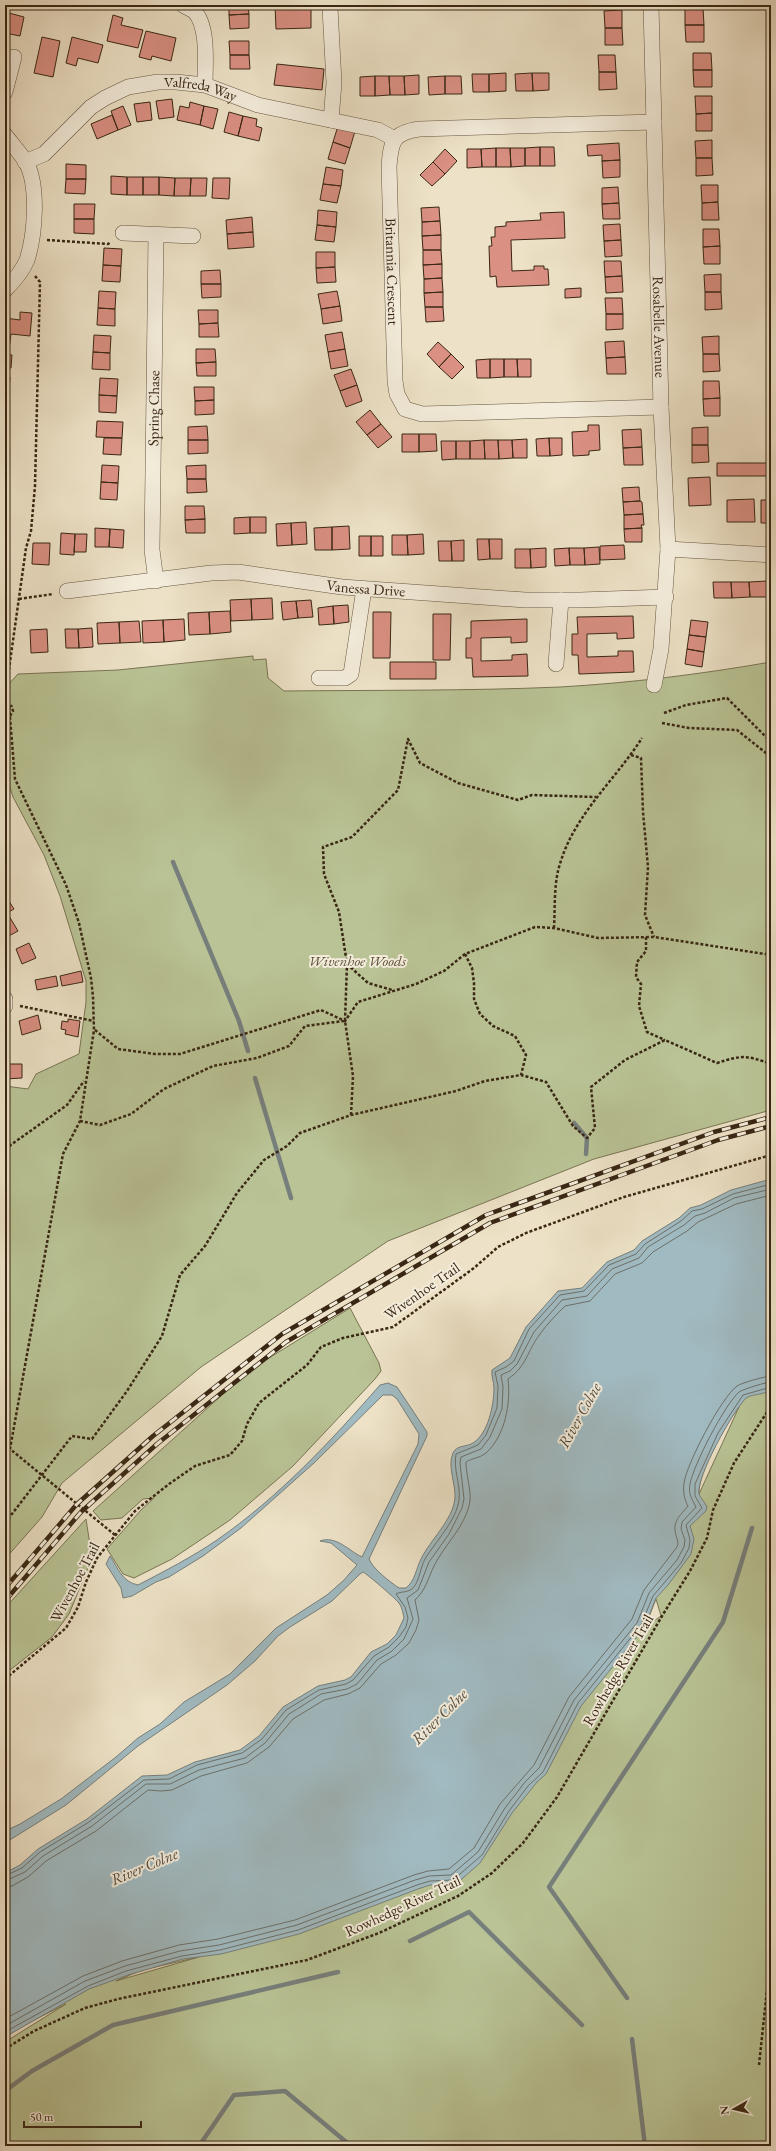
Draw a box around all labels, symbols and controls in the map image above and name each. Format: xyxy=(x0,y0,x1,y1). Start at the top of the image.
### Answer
street label: Valfreda Way xyxy=(164,72,240,105)
street label: Britannia Crescent xyxy=(381,218,403,326)
street label: Rosabelle Avenue xyxy=(649,276,670,378)
street label: Spring Chase xyxy=(143,370,163,446)
street label: Vanessa Drive xyxy=(325,575,406,600)
park label: Wivenhoe Woods xyxy=(308,951,407,970)
street label: Wivenhoe Trail xyxy=(380,1257,463,1324)
water label: River Colne xyxy=(553,1378,606,1452)
street label: Wivenhoe Trail xyxy=(46,1538,104,1625)
street label: Rowhedge River Trail xyxy=(578,1610,657,1729)
water label: River Colne xyxy=(407,1683,472,1749)
water label: River Colne xyxy=(107,1843,182,1890)
street label: Rowhedge River Trail xyxy=(342,1870,464,1941)
north arrow xyxy=(714,2089,754,2129)
scale bar xyxy=(24,2103,141,2129)
text: N xyxy=(717,2105,732,2116)
text: 50 m xyxy=(30,2109,54,2125)

